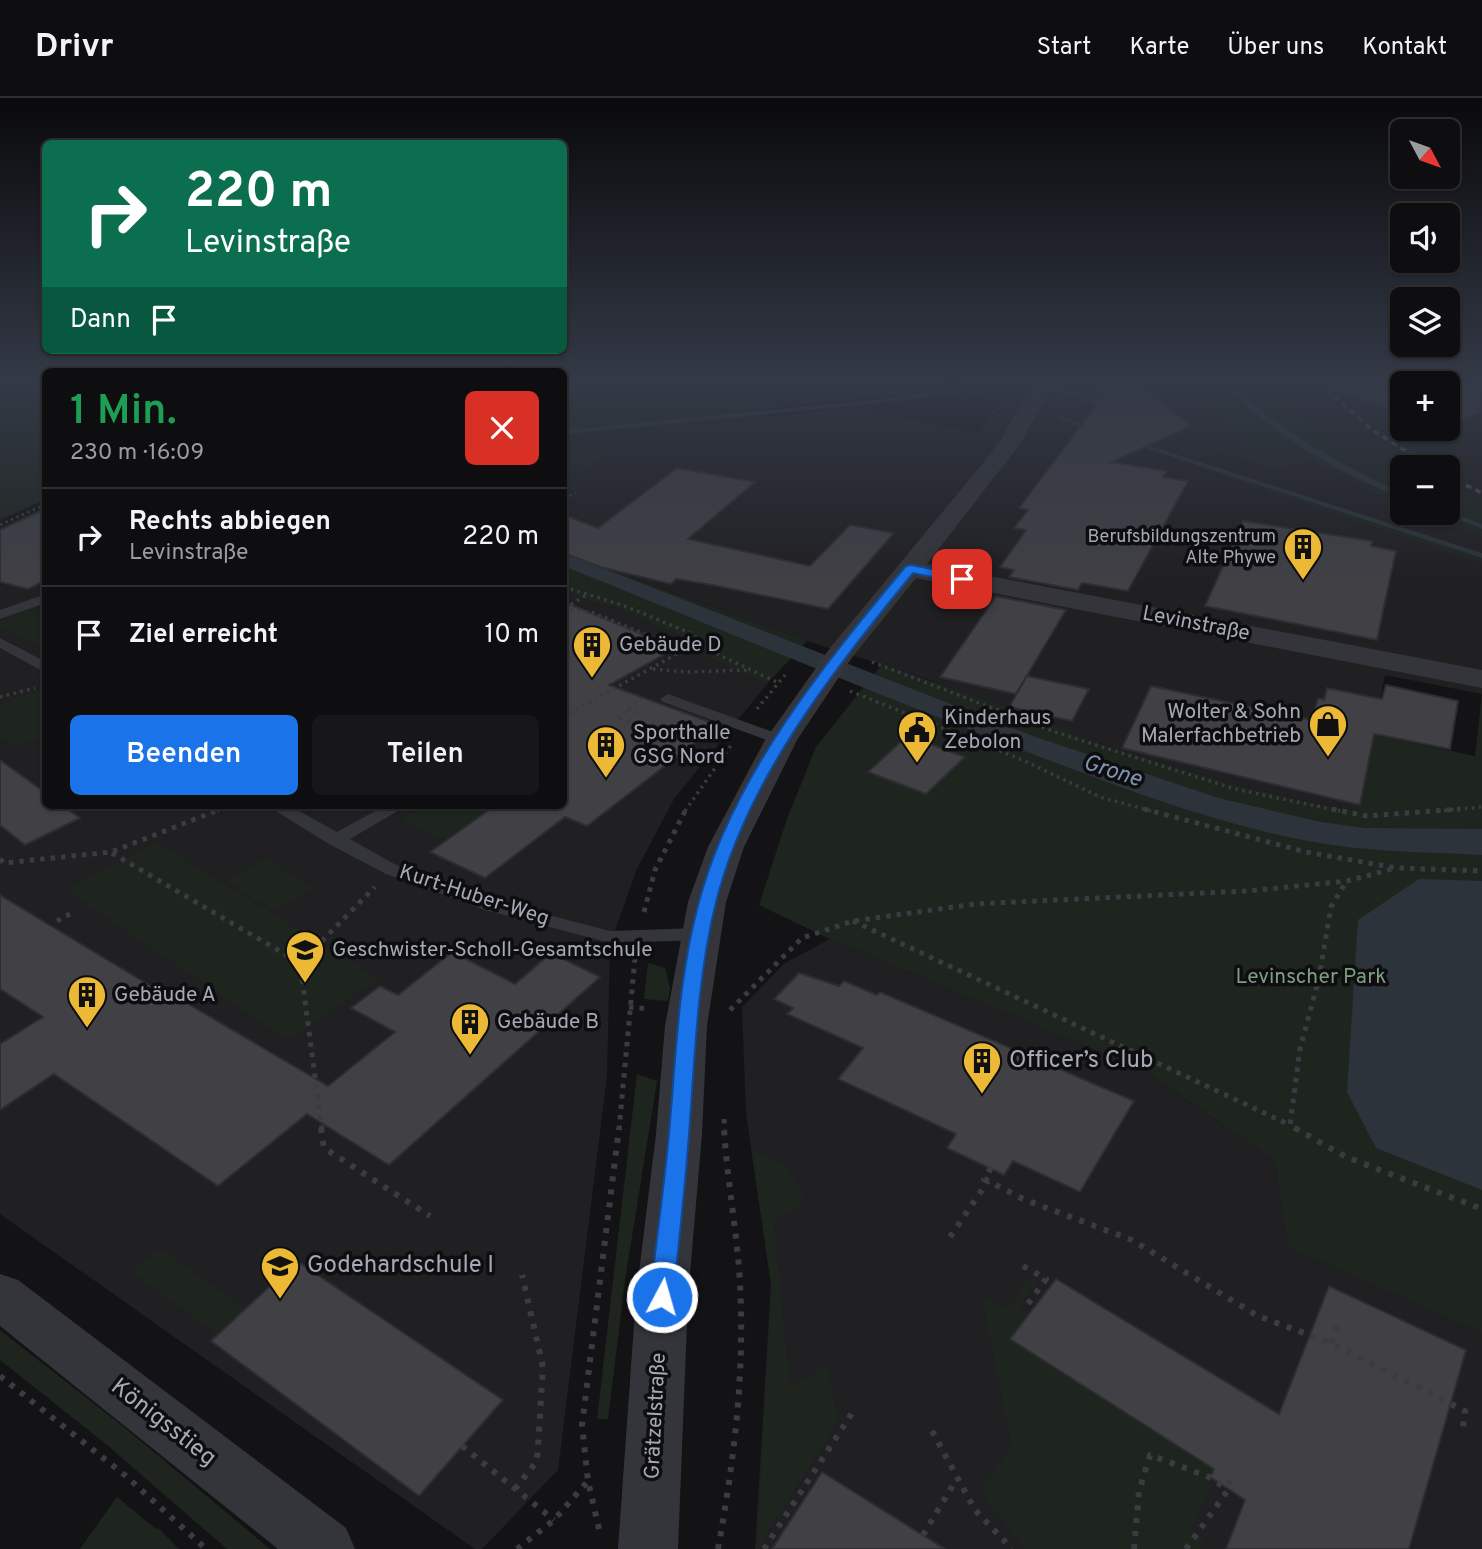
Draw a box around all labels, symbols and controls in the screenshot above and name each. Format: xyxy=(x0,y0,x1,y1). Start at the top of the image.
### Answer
text: Drivr xyxy=(35,27,114,69)
text: Start xyxy=(1037,33,1091,63)
text: Karte xyxy=(1129,33,1189,63)
text: Über uns xyxy=(1227,33,1324,63)
text: Kontakt xyxy=(1362,33,1447,63)
north arrow xyxy=(1390,119,1460,189)
map controls xyxy=(1390,119,1460,525)
text: 220 m xyxy=(185,163,332,225)
icon: right xyxy=(70,168,161,259)
button: sound xyxy=(1390,203,1460,273)
text: Levinstraße xyxy=(185,224,351,264)
button: layers xyxy=(1390,287,1460,357)
icon: arrive xyxy=(145,301,183,339)
text: Dann xyxy=(70,304,131,337)
button: + xyxy=(1390,371,1460,441)
text: 1 Min. xyxy=(70,386,177,439)
button: close xyxy=(465,391,539,465)
text: 230 m · 16:09 xyxy=(70,439,204,468)
button: − xyxy=(1390,455,1460,525)
text: Rechts abbiegen xyxy=(129,506,331,539)
icon: right xyxy=(70,518,108,556)
text: 220 m xyxy=(462,521,539,554)
place label: Berufsbildungszentrum Alte Phywe xyxy=(1088,526,1276,570)
building icon: Berufsbildungszentrum Alte Phywe xyxy=(1282,526,1324,581)
text: Levinstraße xyxy=(129,539,248,568)
pin xyxy=(932,549,992,609)
icon: arrive xyxy=(943,560,981,598)
street label: Levinstraße xyxy=(1140,600,1252,648)
icon: arrive xyxy=(70,616,108,654)
text: Ziel erreicht xyxy=(129,619,278,652)
text: 10 m xyxy=(484,619,539,652)
building icon: Gebäude D xyxy=(571,624,613,679)
place label: Gebäude D xyxy=(619,632,722,659)
place label: Wolter & Sohn Malerfachbetrieb xyxy=(1141,699,1301,750)
shop icon: Wolter & Sohn Malerfachbetrieb xyxy=(1307,703,1349,758)
place label: Kinderhaus Zebolon xyxy=(944,705,1051,756)
public building icon: Kinderhaus Zebolon xyxy=(896,709,938,764)
button: Beenden xyxy=(70,715,298,795)
button: Teilen xyxy=(312,715,539,795)
place label: Sporthalle GSG Nord xyxy=(633,720,731,771)
building icon: Sporthalle GSG Nord xyxy=(585,724,627,779)
water label: Grone xyxy=(1079,749,1146,795)
street label: Kurt-Huber-Weg xyxy=(396,859,552,933)
school or university icon: Geschwister-Scholl-Gesamtschule xyxy=(284,929,326,984)
place label: Geschwister-Scholl-Gesamtschule xyxy=(332,937,653,964)
park label: Levinscher Park xyxy=(1236,964,1386,991)
building icon: Gebäude A xyxy=(66,974,108,1029)
place label: Gebäude A xyxy=(114,982,216,1009)
building icon: Gebäude B xyxy=(449,1001,491,1056)
place label: Gebäude B xyxy=(497,1009,599,1036)
building icon: Officer’s Club xyxy=(961,1040,1003,1095)
place label: Officer’s Club xyxy=(1009,1046,1154,1076)
school or university icon: Godehardschule I xyxy=(259,1245,301,1300)
place label: Godehardschule I xyxy=(307,1251,494,1281)
position arrow xyxy=(625,1260,699,1334)
street label: Grätzelstraße xyxy=(639,1352,673,1480)
street label: Königsstieg xyxy=(104,1372,222,1474)

